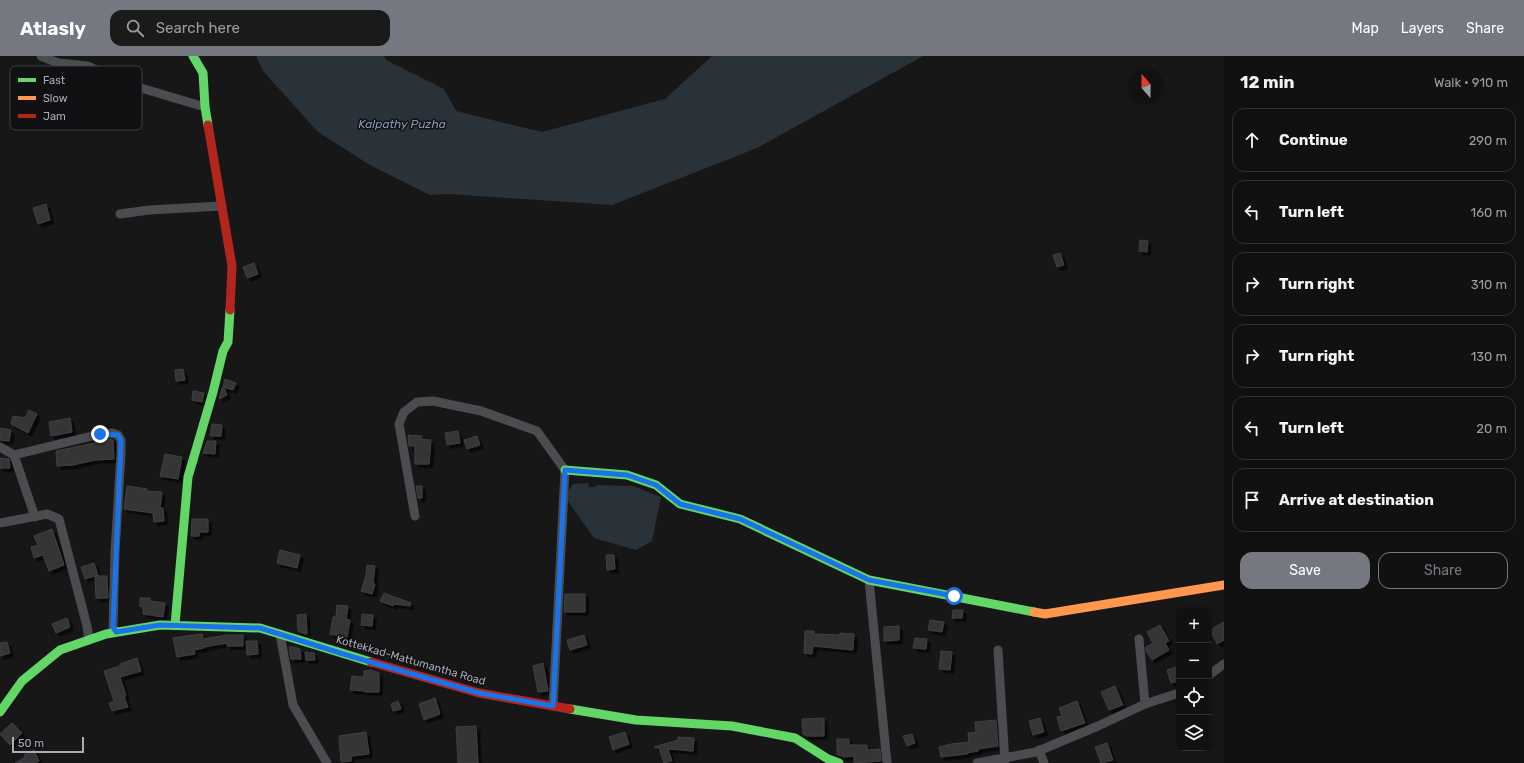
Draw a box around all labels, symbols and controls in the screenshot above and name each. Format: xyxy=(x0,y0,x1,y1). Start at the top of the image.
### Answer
search box xyxy=(110,10,390,46)
text: Atlasly xyxy=(20,17,86,40)
icon: search xyxy=(124,17,146,39)
text: Search here xyxy=(156,19,240,37)
text: Map xyxy=(1352,20,1379,37)
text: Layers xyxy=(1401,20,1444,37)
text: Share xyxy=(1466,20,1504,37)
legend xyxy=(10,66,142,130)
north arrow xyxy=(1128,68,1164,104)
text: 12 min xyxy=(1240,72,1295,92)
text: Fast xyxy=(43,74,66,87)
text: Walk · 910 m xyxy=(1434,75,1508,90)
text: Slow xyxy=(43,92,68,105)
text: Jam xyxy=(43,110,66,123)
water label: Kalpathy Puzha xyxy=(358,117,446,131)
icon: ahead xyxy=(1241,129,1263,151)
text: Continue xyxy=(1279,131,1348,149)
text: 290 m xyxy=(1469,133,1507,148)
icon: left xyxy=(1241,201,1263,223)
text: Turn left xyxy=(1279,203,1344,221)
text: 160 m xyxy=(1471,205,1507,220)
icon: right xyxy=(1241,273,1263,295)
text: Turn right xyxy=(1279,275,1354,293)
text: 310 m xyxy=(1471,277,1507,292)
icon: right xyxy=(1241,345,1263,367)
text: Turn right xyxy=(1279,347,1354,365)
text: 130 m xyxy=(1471,349,1507,364)
icon: left xyxy=(1241,417,1263,439)
text: Turn left xyxy=(1279,419,1344,437)
text: 20 m xyxy=(1476,421,1507,436)
route end xyxy=(91,425,109,443)
icon: arrive xyxy=(1241,489,1263,511)
text: Arrive at destination xyxy=(1279,491,1434,509)
button: Save xyxy=(1240,552,1370,589)
button: Share xyxy=(1378,552,1508,589)
route start xyxy=(945,587,963,605)
map controls xyxy=(1176,607,1212,751)
button: + xyxy=(1176,607,1212,643)
street label: Kottekkad-Mattumantha Road xyxy=(335,633,487,688)
button: − xyxy=(1176,643,1212,679)
button: locate xyxy=(1176,679,1212,715)
button: layers xyxy=(1176,715,1212,751)
scale bar xyxy=(12,735,84,754)
text: 50 m xyxy=(18,737,44,750)

